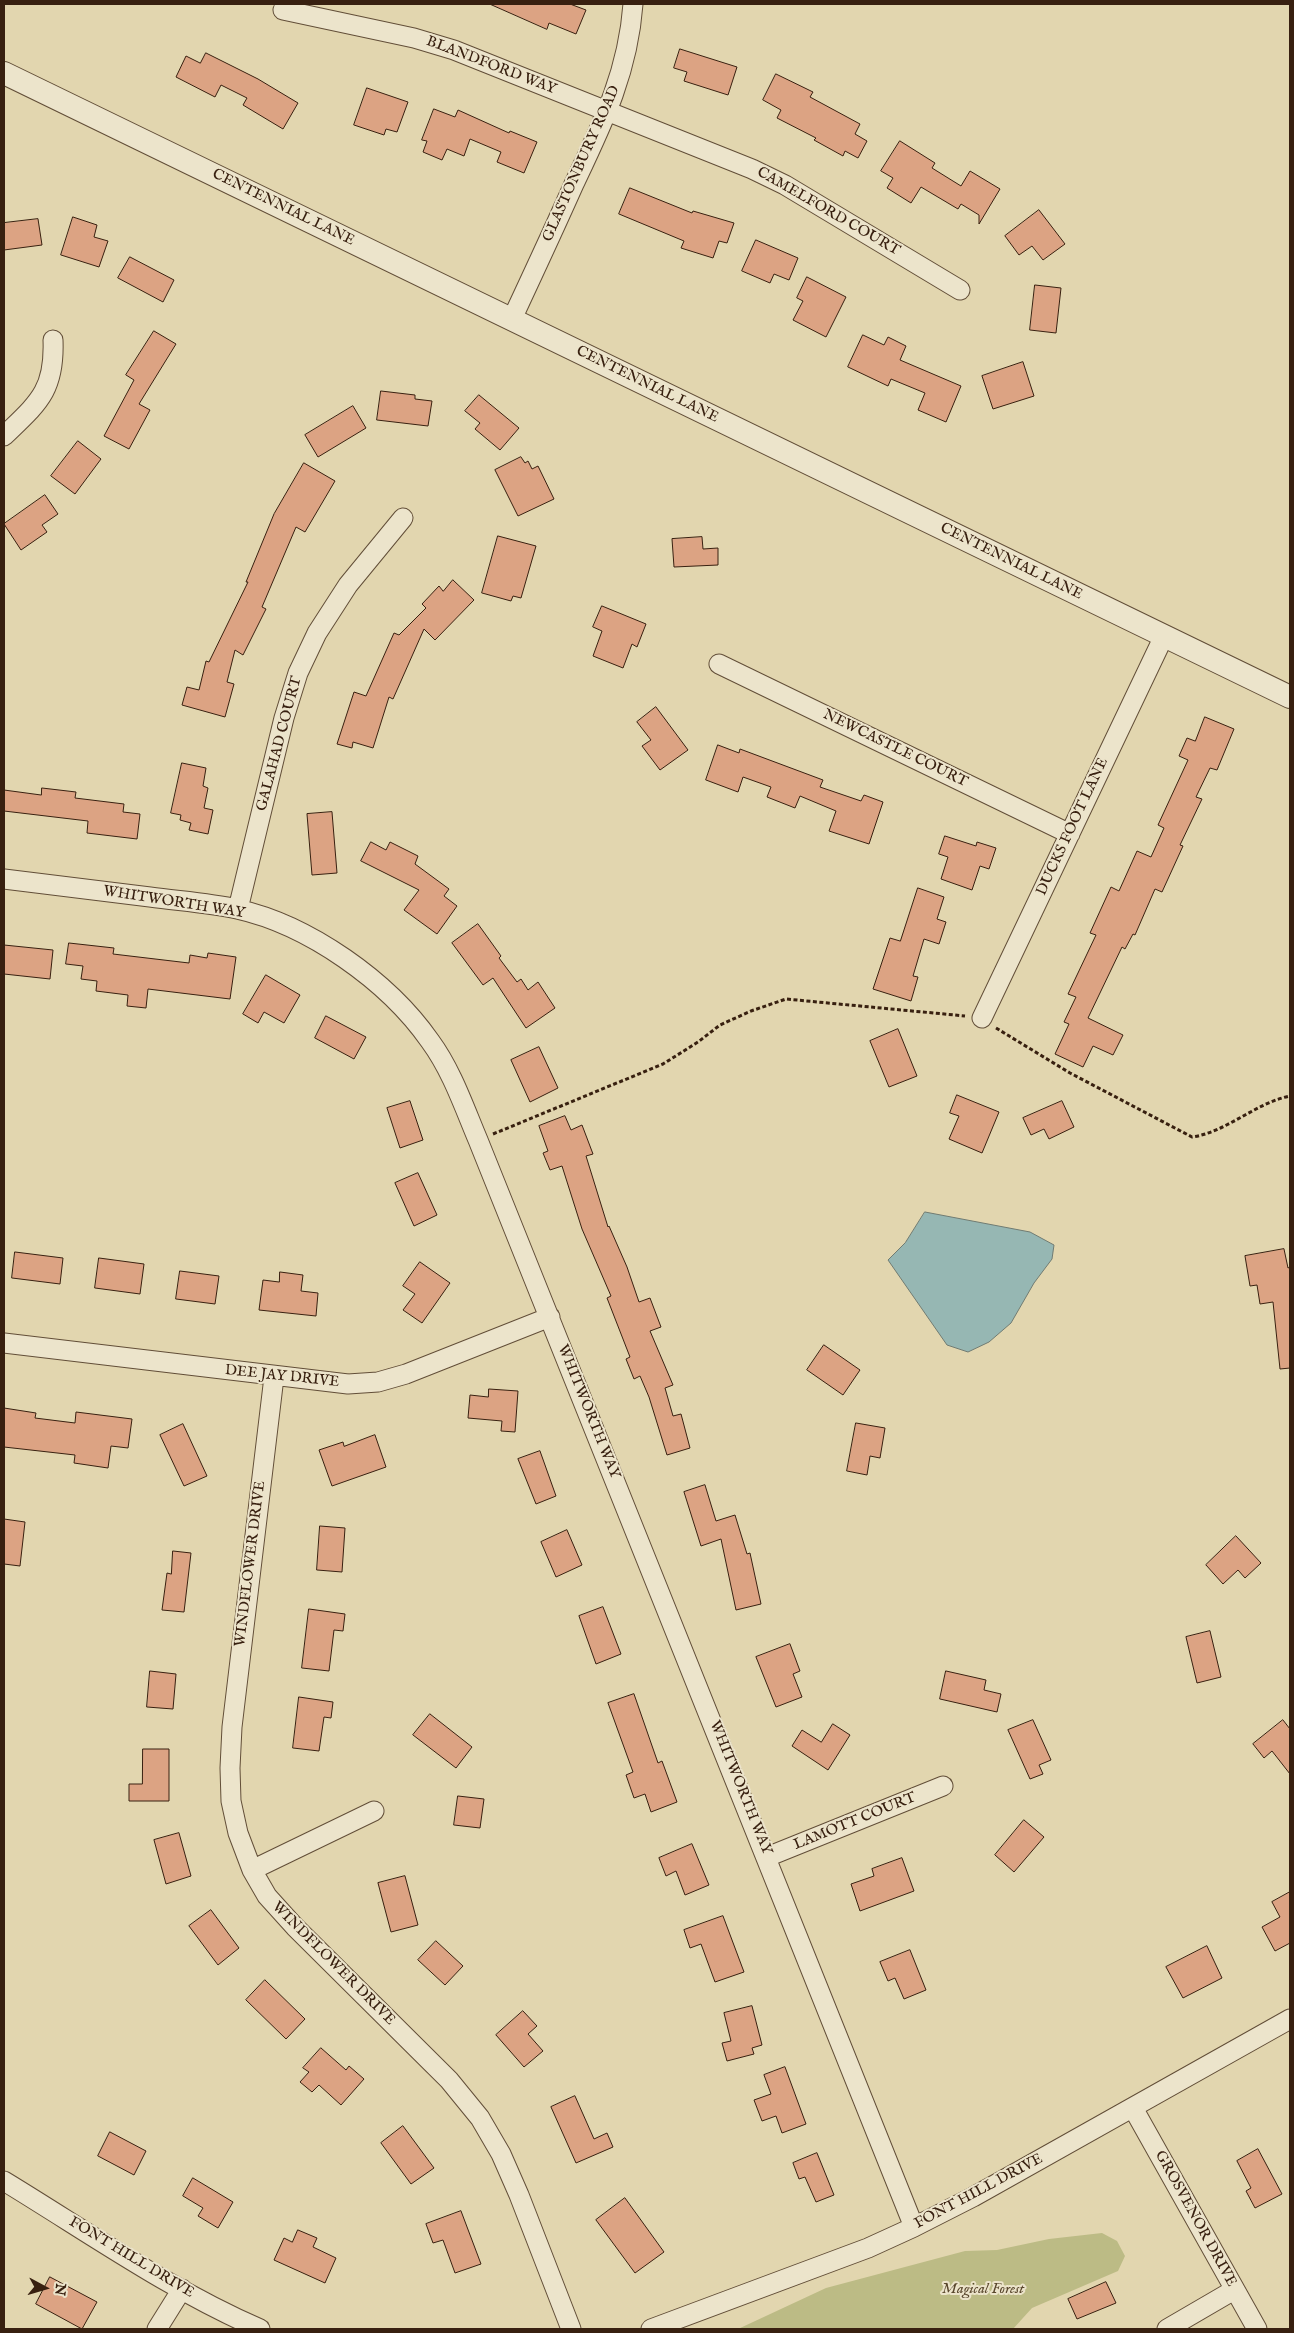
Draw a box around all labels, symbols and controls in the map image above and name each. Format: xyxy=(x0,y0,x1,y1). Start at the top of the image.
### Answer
street label: BLANDFORD WAY xyxy=(423,33,559,99)
street label: GLASTONBURY ROAD xyxy=(539,83,625,245)
street label: CAMELFORD COURT xyxy=(753,164,903,260)
street label: CENTENNIAL LANE xyxy=(209,166,357,250)
street label: CENTENNIAL LANE xyxy=(573,343,721,427)
street label: CENTENNIAL LANE xyxy=(937,520,1085,604)
street label: GALAHAD COURT xyxy=(253,675,307,813)
street label: NEWCASTLE COURT xyxy=(820,706,970,792)
street label: DUCKS FOOT LANE xyxy=(1033,755,1113,899)
street label: WHITWORTH WAY xyxy=(102,883,246,923)
street label: WHITWORTH WAY xyxy=(553,1342,623,1482)
street label: DEE JAY DRIVE xyxy=(224,1362,340,1392)
street label: WINDFLOWER DRIVE xyxy=(232,1480,270,1648)
street label: WHITWORTH WAY xyxy=(705,1718,775,1858)
street label: LAMOTT COURT xyxy=(791,1789,919,1855)
street label: WINDFLOWER DRIVE xyxy=(268,1899,398,2029)
street label: GROSVENOR DRIVE xyxy=(1150,2148,1240,2290)
street label: FONT HILL DRIVE xyxy=(912,2151,1046,2233)
street label: FONT HILL DRIVE xyxy=(65,2214,197,2302)
north arrow xyxy=(20,2263,70,2313)
park label: Magical Forest xyxy=(942,2281,1024,2299)
text: N xyxy=(50,2283,70,2297)

